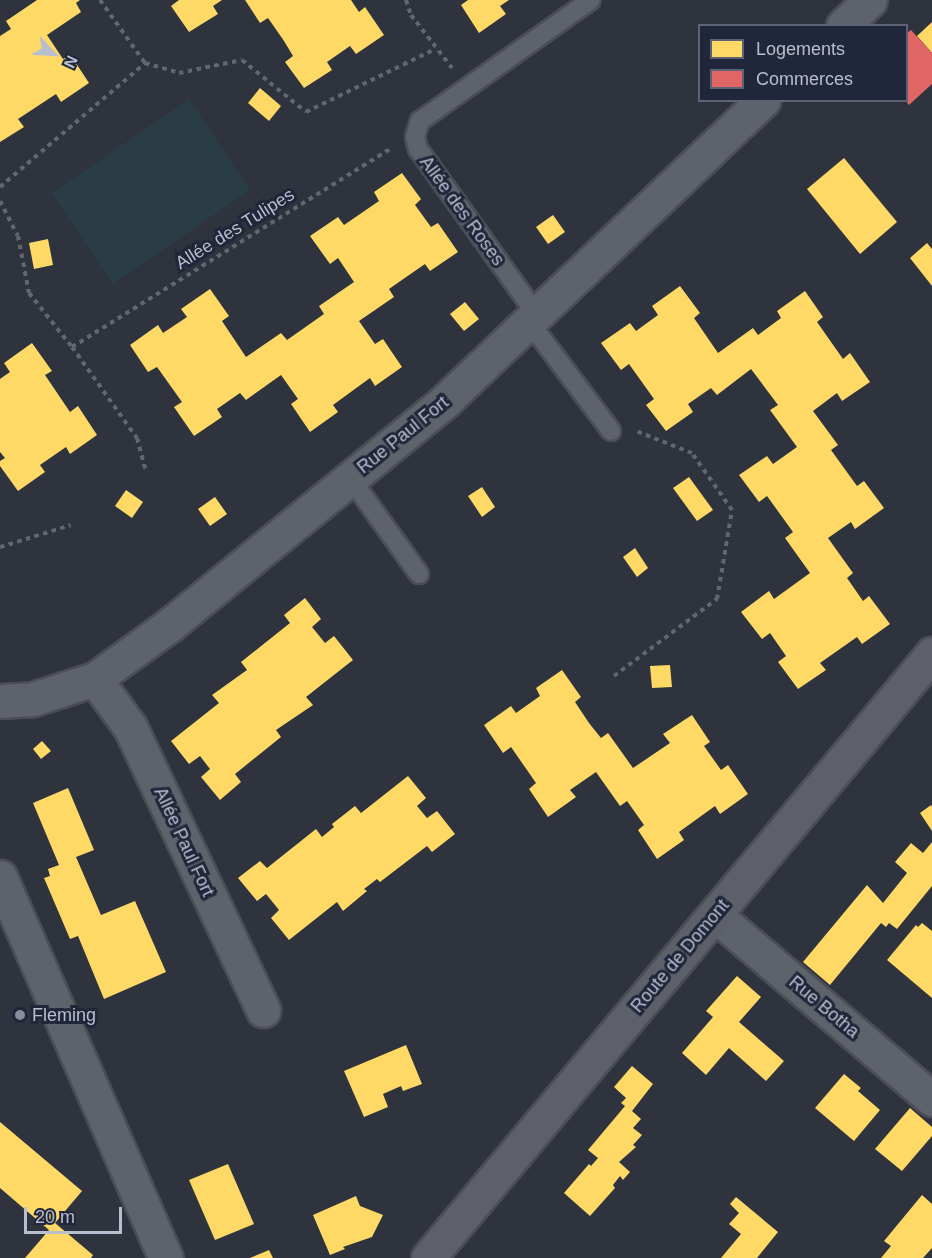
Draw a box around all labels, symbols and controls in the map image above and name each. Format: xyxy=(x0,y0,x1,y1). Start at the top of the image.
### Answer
north arrow xyxy=(24,24,84,84)
legend xyxy=(698,24,908,102)
text: Logements xyxy=(756,39,845,59)
text: N xyxy=(61,53,81,71)
text: Commerces xyxy=(756,69,853,89)
street label: Allée des Roses xyxy=(415,152,509,270)
street label: Allée des Tulipes xyxy=(171,184,299,274)
street label: Rue Paul Fort xyxy=(353,392,453,478)
street label: Allée Paul Fort xyxy=(149,784,219,900)
street label: Route de Domont xyxy=(626,895,734,1017)
street label: Rue Botha xyxy=(784,971,864,1043)
place label: Fleming xyxy=(32,1004,96,1026)
marker: Fleming xyxy=(13,1008,27,1022)
scale bar xyxy=(27,1195,124,1233)
text: 20 m xyxy=(35,1207,75,1227)

